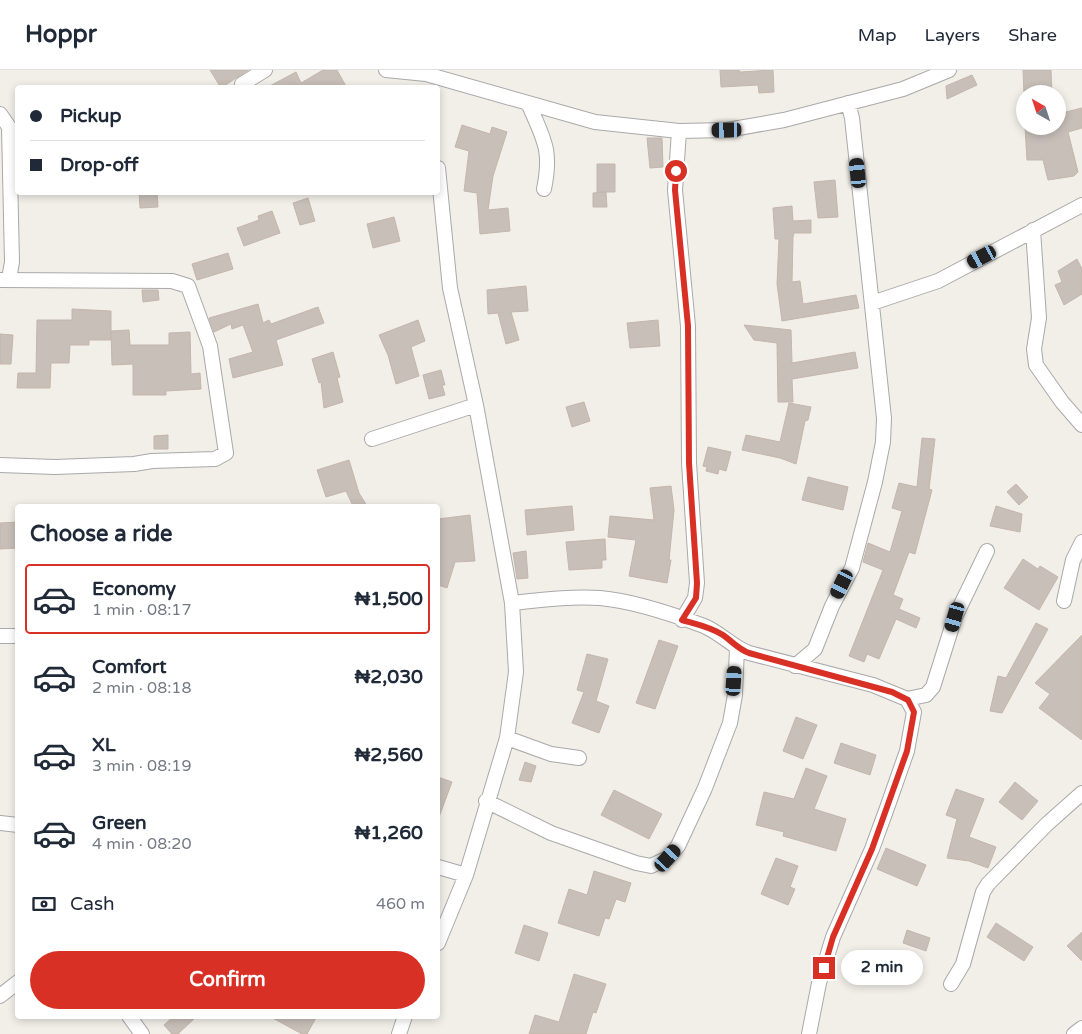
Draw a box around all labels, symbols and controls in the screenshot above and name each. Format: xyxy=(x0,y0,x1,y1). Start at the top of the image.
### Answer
text: Hoppr xyxy=(25,20,97,49)
text: Map xyxy=(858,24,897,46)
text: Layers xyxy=(925,24,980,46)
text: Share xyxy=(1008,24,1057,46)
north arrow xyxy=(1016,85,1066,135)
map controls xyxy=(1016,85,1066,135)
text: Pickup xyxy=(60,105,121,127)
car xyxy=(711,122,742,138)
text: Drop-off xyxy=(60,154,139,176)
car xyxy=(848,157,867,189)
route start xyxy=(665,160,687,182)
car xyxy=(965,243,998,271)
text: Choose a ride xyxy=(30,521,173,547)
car xyxy=(828,567,855,601)
icon: car xyxy=(32,577,77,622)
text: Economy xyxy=(92,578,176,600)
text: ₦1,500 xyxy=(354,588,423,610)
text: 1 min · 08:17 xyxy=(92,600,191,620)
car xyxy=(943,601,966,633)
icon: car xyxy=(32,655,77,700)
text: Comfort xyxy=(92,656,166,678)
text: ₦2,030 xyxy=(354,666,423,688)
car xyxy=(725,666,742,696)
text: 2 min · 08:18 xyxy=(92,678,191,698)
icon: car xyxy=(32,733,77,778)
text: XL xyxy=(92,734,116,756)
text: ₦2,560 xyxy=(354,744,423,766)
text: 3 min · 08:19 xyxy=(92,756,191,776)
icon: car xyxy=(32,811,77,856)
text: Green xyxy=(92,812,146,834)
text: ₦1,260 xyxy=(354,822,423,844)
text: 4 min · 08:20 xyxy=(92,834,191,854)
car xyxy=(652,842,683,874)
icon: cash xyxy=(30,890,58,918)
text: Cash xyxy=(70,893,115,915)
text: 460 m xyxy=(376,894,425,914)
callout: 2 min xyxy=(842,950,924,986)
button: Confirm xyxy=(30,951,425,1009)
route end xyxy=(813,957,835,979)
text: 2 min xyxy=(861,957,903,977)

